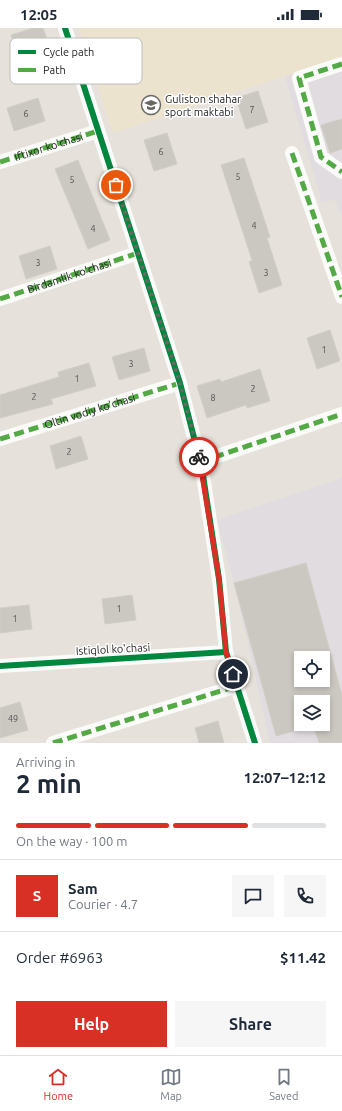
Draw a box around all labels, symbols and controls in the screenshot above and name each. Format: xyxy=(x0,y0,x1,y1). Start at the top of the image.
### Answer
text: 12:05 xyxy=(20,6,58,23)
legend xyxy=(10,38,142,84)
text: Cycle path xyxy=(43,46,94,58)
text: Path xyxy=(43,64,66,76)
place label: Guliston shahar sport maktabi xyxy=(165,93,242,118)
school or university icon: Guliston shahar sport maktabi xyxy=(140,94,162,116)
house number: 7 xyxy=(249,105,255,115)
house number: 6 xyxy=(23,109,29,119)
street label: Iftixor ko'chasi xyxy=(13,130,84,163)
house number: 6 xyxy=(158,147,164,157)
pin xyxy=(99,168,133,202)
house number: 5 xyxy=(235,172,241,182)
icon: bag xyxy=(105,174,127,196)
house number: 5 xyxy=(69,175,75,185)
house number: 4 xyxy=(251,221,257,231)
house number: 4 xyxy=(90,224,96,234)
street label: Birdamlik ko'chasi xyxy=(26,256,113,296)
house number: 3 xyxy=(35,258,41,268)
house number: 3 xyxy=(263,268,269,278)
house number: 1 xyxy=(321,345,327,355)
house number: 3 xyxy=(128,359,134,369)
house number: 1 xyxy=(74,374,80,384)
house number: 2 xyxy=(250,384,256,394)
street label: Oltin vodiy ko'chasi xyxy=(43,391,137,431)
house number: 2 xyxy=(31,392,37,402)
house number: 8 xyxy=(210,393,216,403)
courier xyxy=(179,437,219,477)
icon: bike xyxy=(188,446,210,468)
house number: 2 xyxy=(66,447,72,457)
house number: 1 xyxy=(116,604,122,614)
house number: 1 xyxy=(12,614,18,624)
street label: Istiqlol ko'chasi xyxy=(76,641,150,657)
map controls xyxy=(294,651,330,731)
button: locate xyxy=(294,651,330,687)
pin xyxy=(216,657,250,691)
icon: home xyxy=(222,663,244,685)
button: layers xyxy=(294,695,330,731)
house number: 49 xyxy=(8,714,18,724)
text: Arriving in xyxy=(16,755,75,769)
text: 2 min xyxy=(16,769,82,798)
text: 12:07–12:12 xyxy=(243,769,326,786)
text: On the way · 100 m xyxy=(16,834,128,848)
button: chat xyxy=(232,875,274,917)
button: phone xyxy=(284,875,326,917)
text: Sam xyxy=(68,880,98,897)
text: S xyxy=(33,887,41,904)
text: Courier · 4.7 xyxy=(68,897,138,911)
text: Order #6963 xyxy=(16,949,103,966)
text: $11.42 xyxy=(280,949,326,966)
button: Help xyxy=(16,1001,167,1047)
button: Share xyxy=(175,1001,326,1047)
tab: Home xyxy=(44,1066,73,1102)
tab: Map xyxy=(160,1066,182,1102)
tab: Saved xyxy=(269,1066,298,1102)

